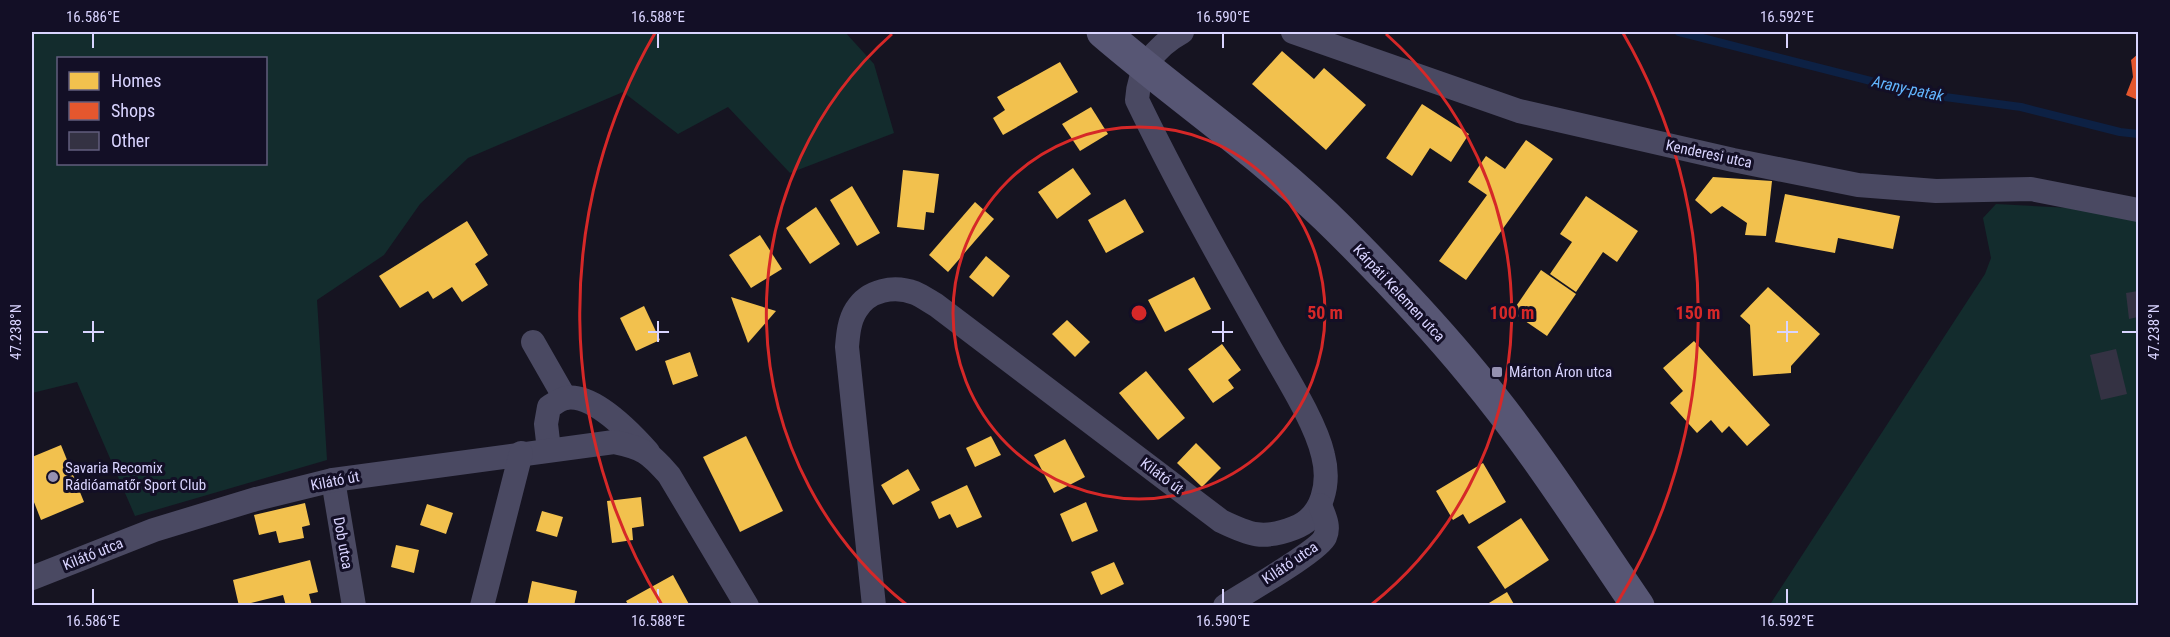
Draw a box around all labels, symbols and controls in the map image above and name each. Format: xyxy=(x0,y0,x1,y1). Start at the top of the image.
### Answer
text: 16.586°E xyxy=(66,8,120,26)
text: 16.588°E xyxy=(631,8,685,26)
text: 16.590°E xyxy=(1196,8,1250,26)
text: 16.592°E xyxy=(1760,8,1814,26)
legend xyxy=(57,57,267,165)
text: Homes xyxy=(111,70,161,91)
water label: Arany-patak xyxy=(1869,71,1946,106)
text: Shops xyxy=(111,100,155,121)
text: Other xyxy=(111,130,150,151)
street label: Kenderesi utca xyxy=(1664,136,1754,172)
street label: Kárpáti Kelemen utca xyxy=(1349,241,1449,345)
text: 50 m xyxy=(1307,302,1343,323)
text: 100 m xyxy=(1490,302,1534,323)
text: 150 m xyxy=(1676,302,1720,323)
centre of rings xyxy=(1129,303,1149,323)
text: 47.238°N xyxy=(7,304,25,360)
text: 47.238°N xyxy=(2145,304,2163,360)
place label: Márton Áron utca xyxy=(1509,363,1612,381)
marker: Márton Áron utca xyxy=(1490,365,1504,379)
street label: Kilátó út xyxy=(1137,454,1187,498)
place label: Savaria Recomix Rádióamatőr Sport Club xyxy=(65,459,206,494)
street label: Kilátó út xyxy=(309,467,361,495)
marker: Savaria Recomix Rádióamatőr Sport Club xyxy=(46,470,60,484)
street label: Dob utca xyxy=(330,515,356,571)
street label: Kilátó utca xyxy=(60,534,126,574)
street label: Kilátó utca xyxy=(1259,538,1321,588)
text: 16.586°E xyxy=(66,612,120,630)
text: 16.588°E xyxy=(631,612,685,630)
text: 16.590°E xyxy=(1196,612,1250,630)
text: 16.592°E xyxy=(1760,612,1814,630)

